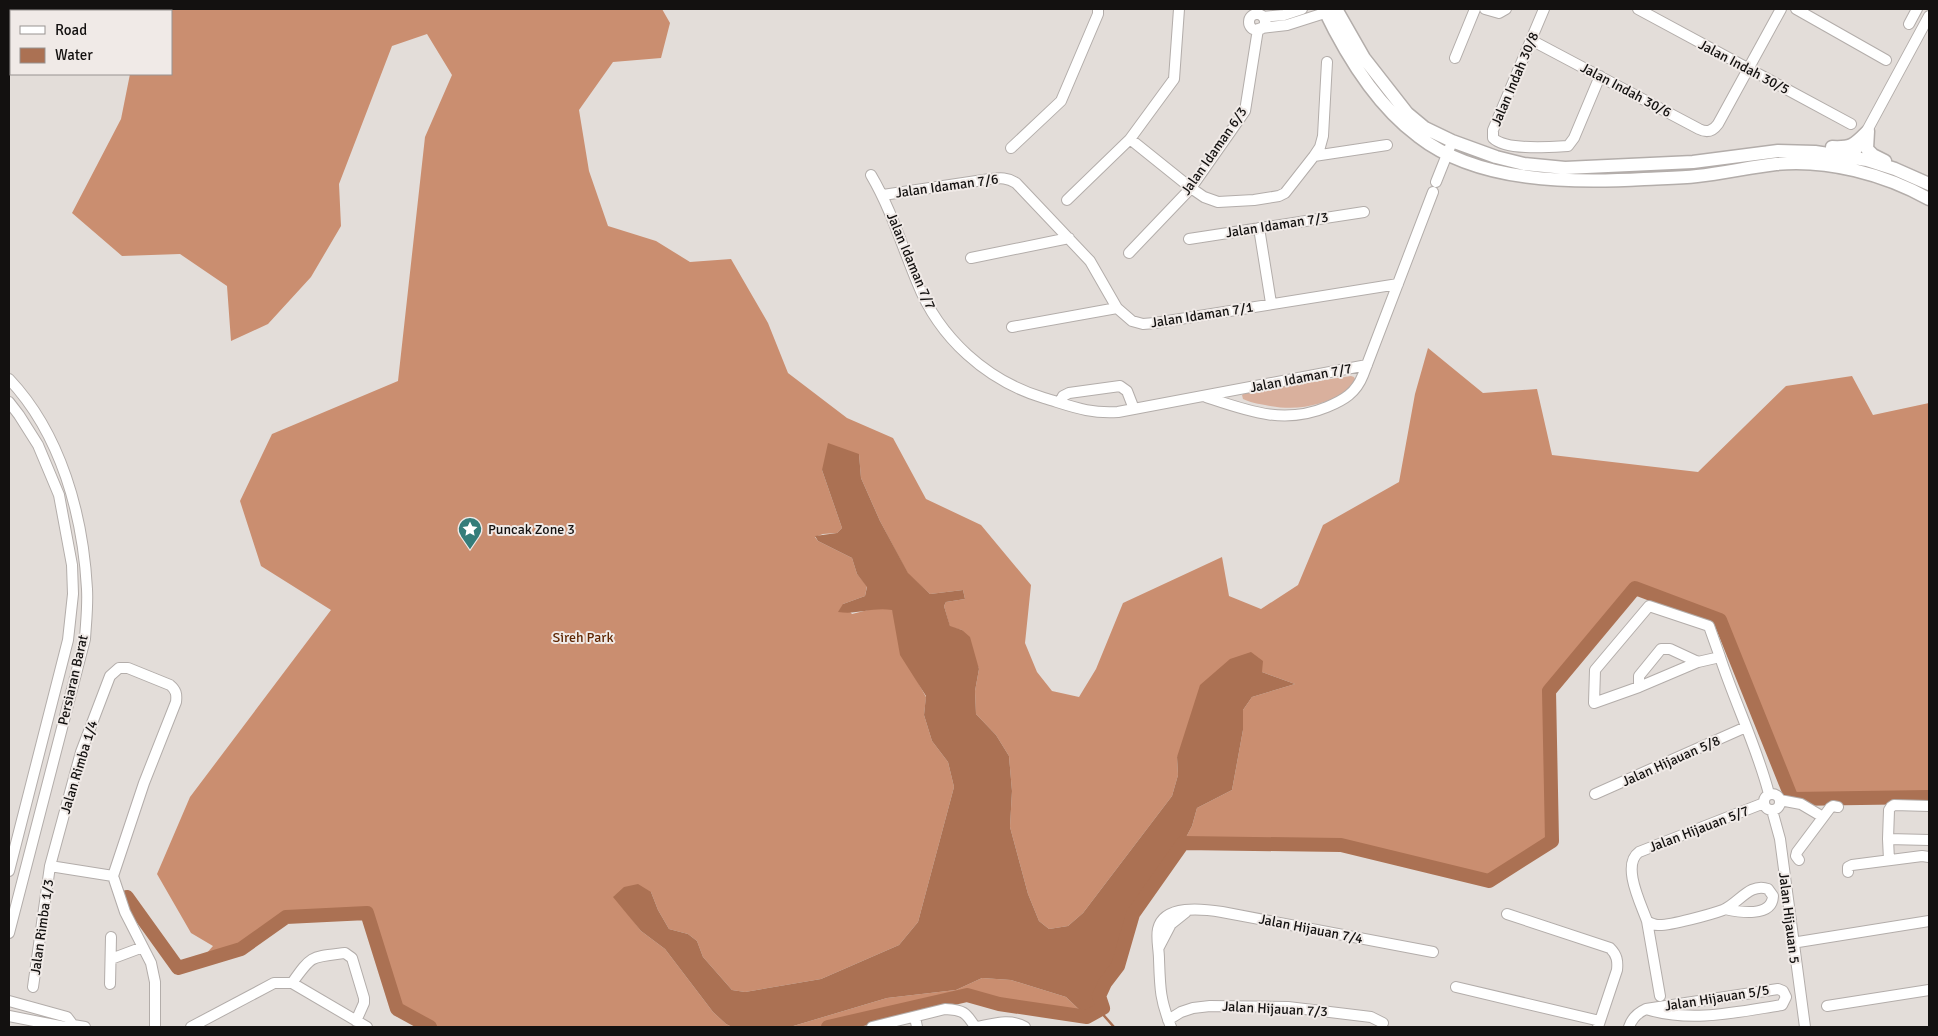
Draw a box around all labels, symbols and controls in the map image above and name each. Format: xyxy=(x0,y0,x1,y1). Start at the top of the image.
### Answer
legend xyxy=(10,10,172,75)
text: Road xyxy=(55,21,87,39)
street label: Jalan Indah 30/8 xyxy=(1488,29,1542,129)
street label: Jalan Indah 30/5 xyxy=(1696,36,1792,98)
text: Water xyxy=(55,46,93,64)
street label: Jalan Indah 30/6 xyxy=(1578,59,1674,121)
street label: Jalan Idaman 6/3 xyxy=(1177,104,1251,198)
street label: Jalan Idaman 7/6 xyxy=(895,170,999,202)
street label: Jalan Idaman 7/3 xyxy=(1225,209,1329,241)
street label: Jalan Idaman 7/7 xyxy=(883,210,939,312)
street label: Jalan Idaman 7/1 xyxy=(1150,299,1254,331)
street label: Jalan Idaman 7/7 xyxy=(1249,360,1353,396)
place icon: Puncak Zone 3 xyxy=(457,516,483,550)
place label: Puncak Zone 3 xyxy=(488,521,575,538)
park label: Sireh Park xyxy=(552,629,614,646)
street label: Persiaran Barat xyxy=(54,633,92,727)
street label: Jalan Rimba 1/4 xyxy=(57,718,101,816)
street label: Jalan Hijauan 5/8 xyxy=(1619,732,1723,790)
street label: Jalan Hijauan 5/7 xyxy=(1647,802,1751,856)
street label: Jalan Hijauan 5 xyxy=(1775,871,1803,965)
street label: Jalan Rimba 1/3 xyxy=(27,878,57,976)
street label: Jalan Hijauan 7/4 xyxy=(1258,911,1365,948)
street label: Jalan Hijauan 5/5 xyxy=(1663,981,1771,1015)
street label: Jalan Hijauan 7/3 xyxy=(1222,998,1328,1020)

